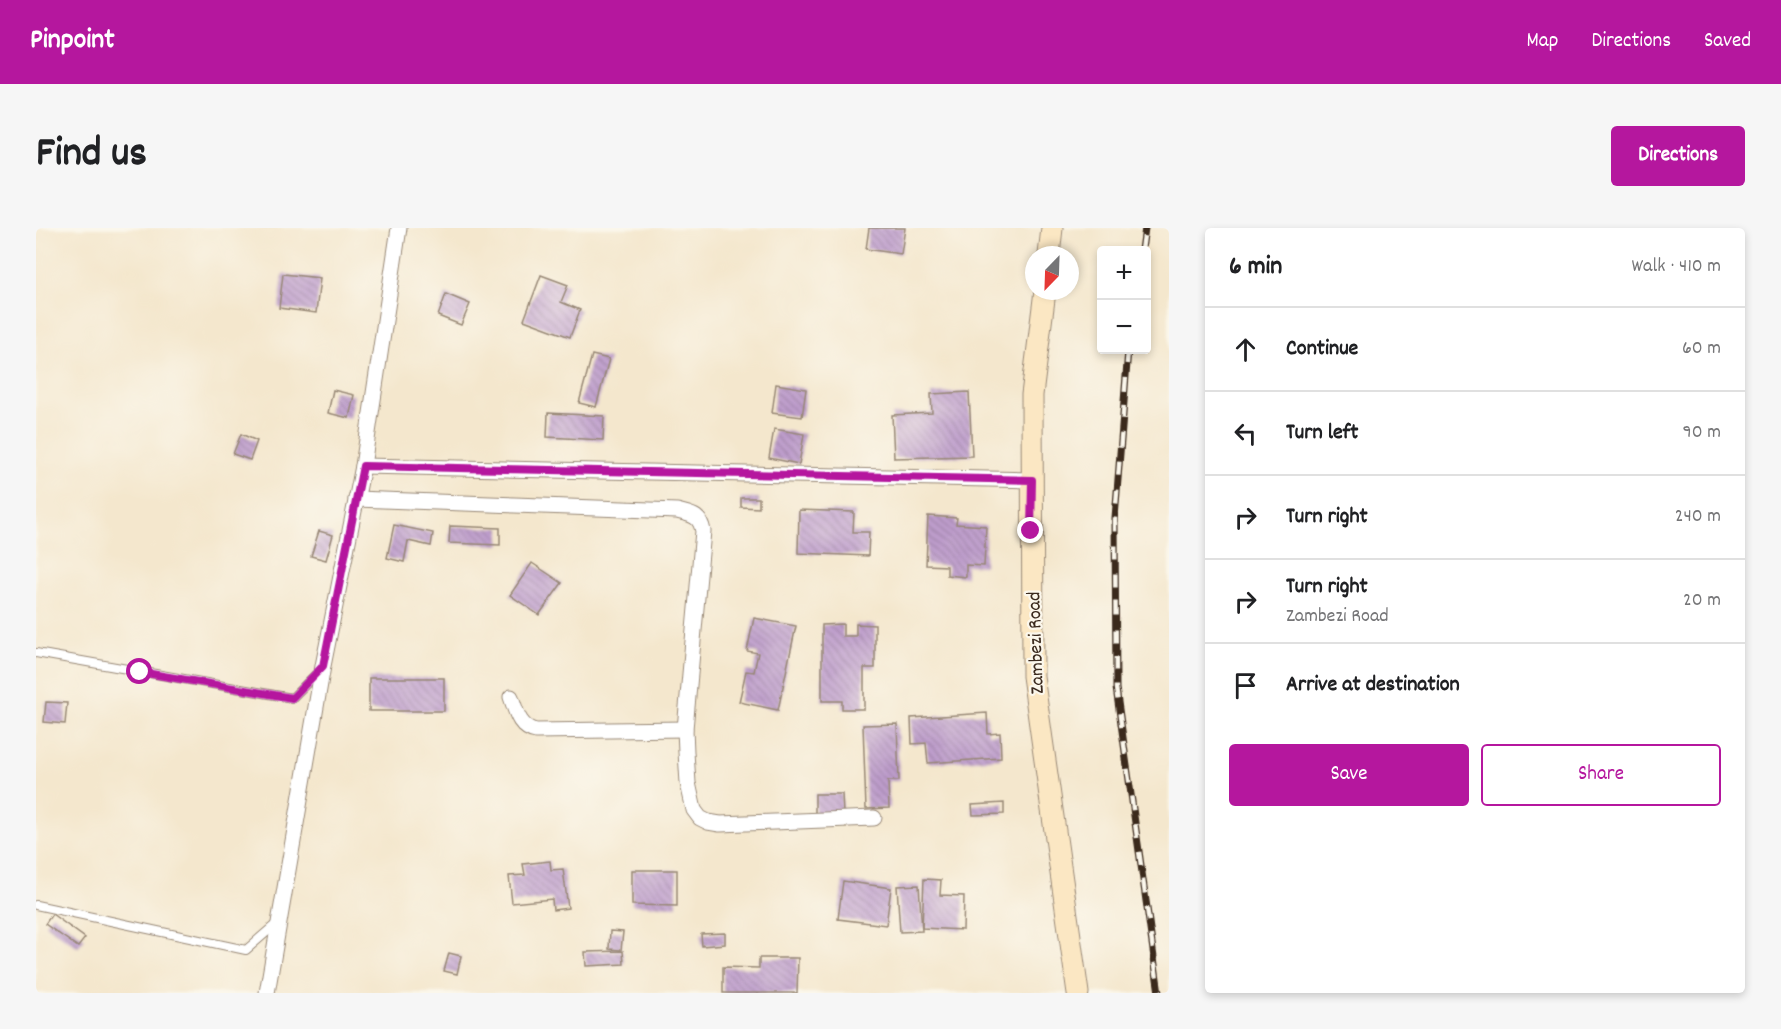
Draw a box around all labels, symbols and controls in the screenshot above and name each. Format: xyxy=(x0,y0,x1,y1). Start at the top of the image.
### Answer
text: Pinpoint xyxy=(30,22,115,62)
text: Map xyxy=(1527,27,1558,57)
text: Directions xyxy=(1591,27,1671,57)
text: Saved xyxy=(1704,27,1751,57)
text: Find us xyxy=(36,126,147,186)
button: Directions xyxy=(1611,126,1745,186)
north arrow xyxy=(1025,246,1079,300)
map controls xyxy=(1097,246,1151,354)
button: + xyxy=(1097,246,1151,300)
text: 6 min xyxy=(1229,249,1282,286)
text: Walk · 410 m xyxy=(1632,253,1721,281)
button: − xyxy=(1097,300,1151,354)
icon: ahead xyxy=(1229,333,1262,366)
text: Continue xyxy=(1286,334,1358,365)
text: 60 m xyxy=(1682,335,1721,363)
icon: left xyxy=(1229,417,1262,450)
text: Turn left xyxy=(1286,418,1358,449)
text: 90 m xyxy=(1683,419,1721,447)
icon: right xyxy=(1229,501,1262,534)
text: Turn right xyxy=(1286,502,1368,533)
text: 240 m xyxy=(1675,503,1721,531)
route end xyxy=(1017,517,1043,543)
text: Turn right xyxy=(1286,572,1368,603)
icon: right xyxy=(1229,585,1262,618)
text: 20 m xyxy=(1683,587,1721,615)
street label: Zambezi Road xyxy=(1021,591,1053,695)
text: Zambezi Road xyxy=(1286,603,1389,631)
route start xyxy=(126,658,152,684)
icon: arrive xyxy=(1229,669,1262,702)
text: Arrive at destination xyxy=(1286,670,1460,701)
button: Save xyxy=(1229,744,1469,806)
button: Share xyxy=(1481,744,1721,806)

